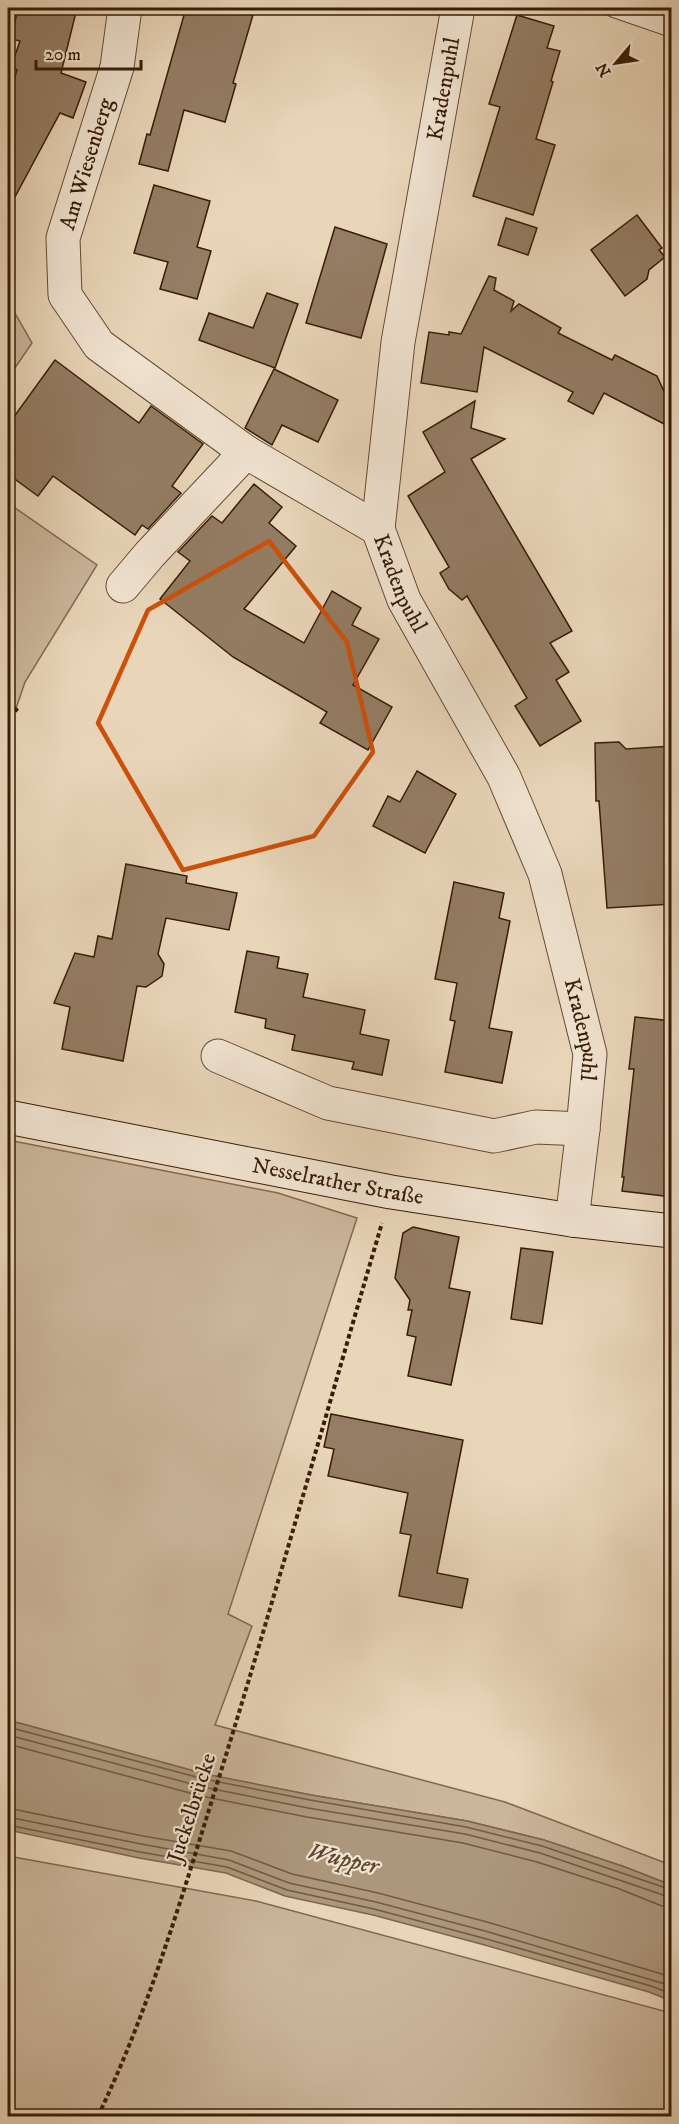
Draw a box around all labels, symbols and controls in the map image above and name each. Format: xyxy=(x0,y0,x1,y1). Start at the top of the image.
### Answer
scale bar xyxy=(36,33,141,71)
north arrow xyxy=(586,33,646,93)
street label: Kradenpuhl xyxy=(422,35,466,143)
text: 20 m xyxy=(45,44,81,66)
text: N xyxy=(592,59,616,80)
street label: Am Wiesenberg xyxy=(54,95,120,233)
street label: Kradenpuhl xyxy=(368,530,433,638)
street label: Kradenpuhl xyxy=(558,976,604,1083)
street label: Nesselrather Straße xyxy=(250,1152,425,1210)
street label: Juckelbrücke xyxy=(161,1750,222,1868)
water label: Wupper xyxy=(305,1836,384,1882)

